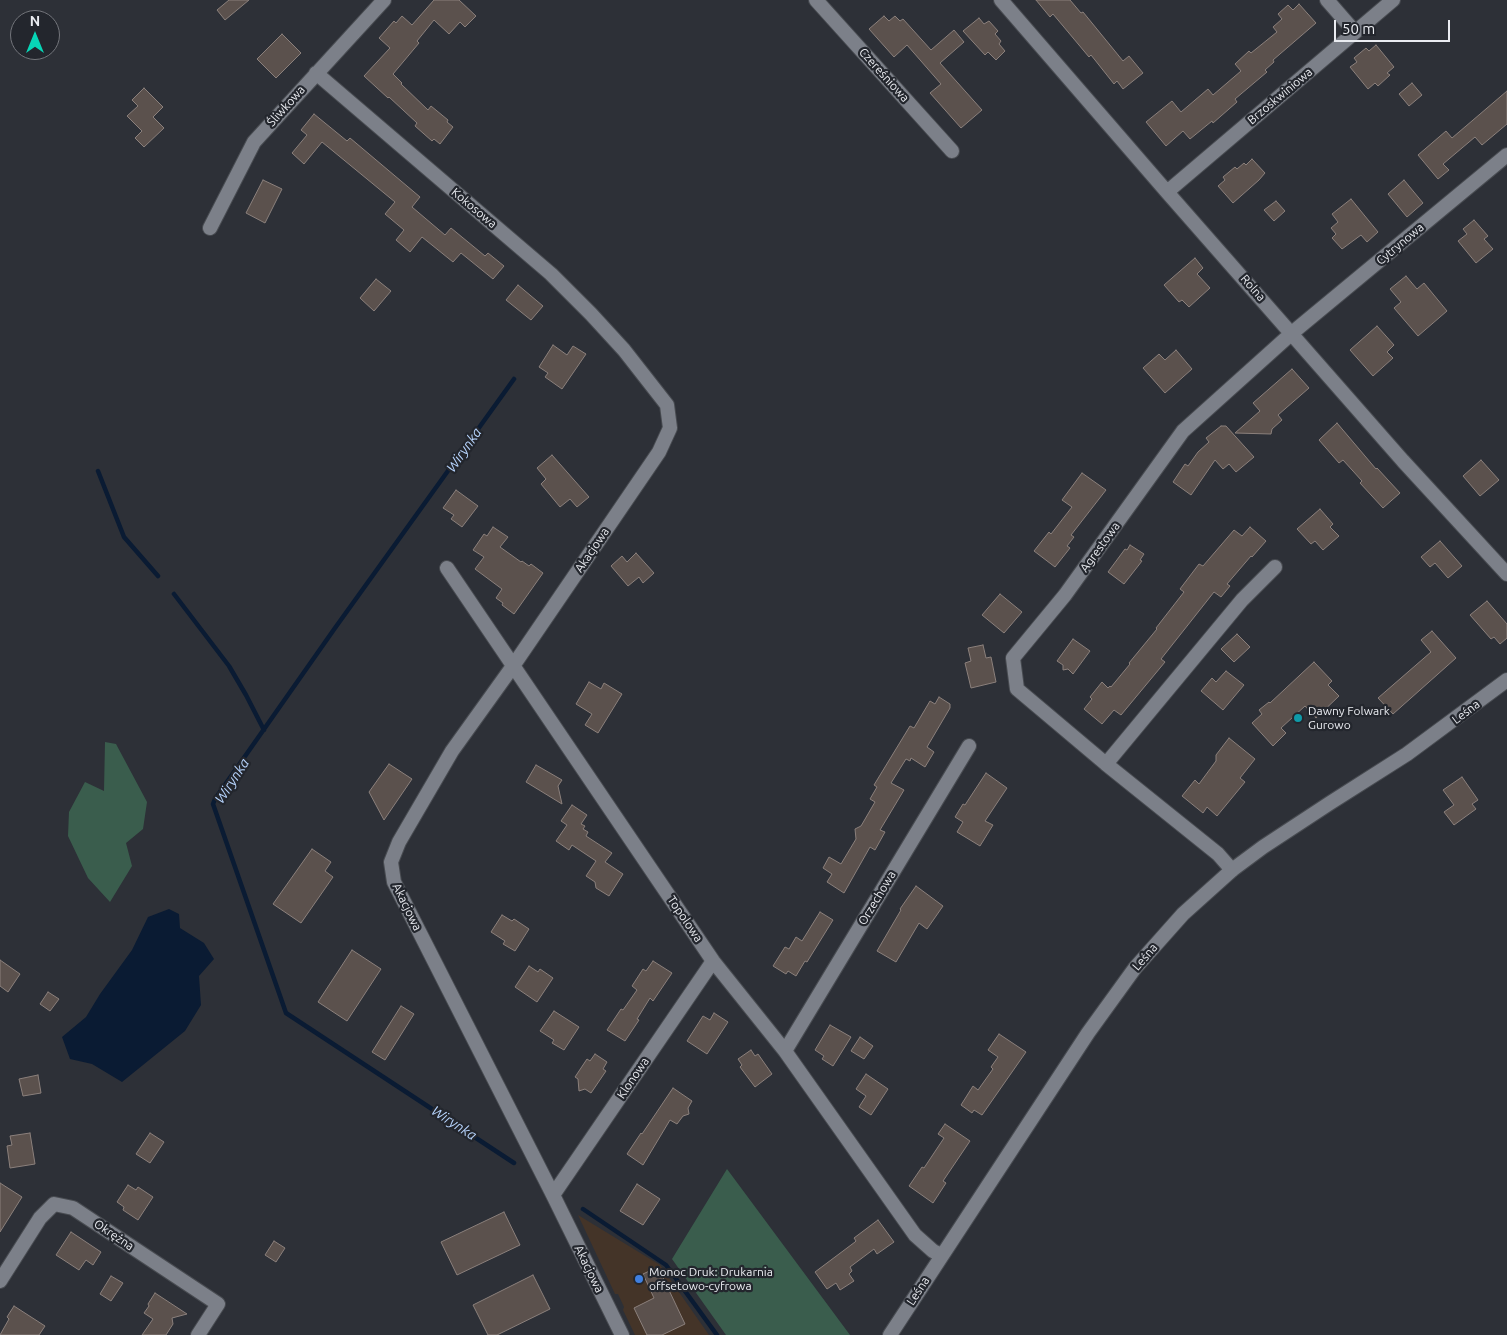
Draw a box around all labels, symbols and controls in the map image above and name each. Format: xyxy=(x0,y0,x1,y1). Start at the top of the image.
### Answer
north arrow xyxy=(10,10,60,60)
scale bar xyxy=(1337,10,1453,42)
text: N xyxy=(30,13,40,29)
text: 50 m xyxy=(1342,20,1375,37)
street label: Czereśniowa xyxy=(856,45,912,105)
street label: Brzoskwiniowa xyxy=(1245,65,1315,127)
street label: Śliwkowa xyxy=(264,83,308,129)
street label: Kokosowa xyxy=(448,185,500,231)
street label: Cytrynowa xyxy=(1373,220,1427,268)
street label: Rolna xyxy=(1238,272,1268,304)
water label: Wirynka xyxy=(443,425,485,475)
street label: Agrestowa xyxy=(1077,519,1123,575)
street label: Akacjowa xyxy=(572,525,612,575)
street label: Leśna xyxy=(1449,697,1483,727)
place label: Dawny Folwark Gurowo xyxy=(1308,704,1390,732)
marker: Dawny Folwark Gurowo xyxy=(1292,712,1304,724)
water label: Wirynka xyxy=(211,755,253,807)
street label: Orzechowa xyxy=(855,868,899,928)
street label: Akacjowa xyxy=(389,881,425,933)
street label: Topolowa xyxy=(664,893,706,945)
street label: Leśna xyxy=(1129,941,1161,973)
street label: Klonowa xyxy=(614,1055,652,1101)
water label: Wirynka xyxy=(428,1102,480,1144)
street label: Okrężna xyxy=(91,1216,137,1254)
street label: Akacjowa xyxy=(571,1243,607,1295)
place label: Monoc Druk: Drukarnia offsetowo-cyfrowa xyxy=(649,1265,773,1293)
marker: Monoc Druk: Drukarnia offsetowo-cyfrowa xyxy=(633,1273,645,1285)
street label: Leśna xyxy=(904,1274,932,1308)

